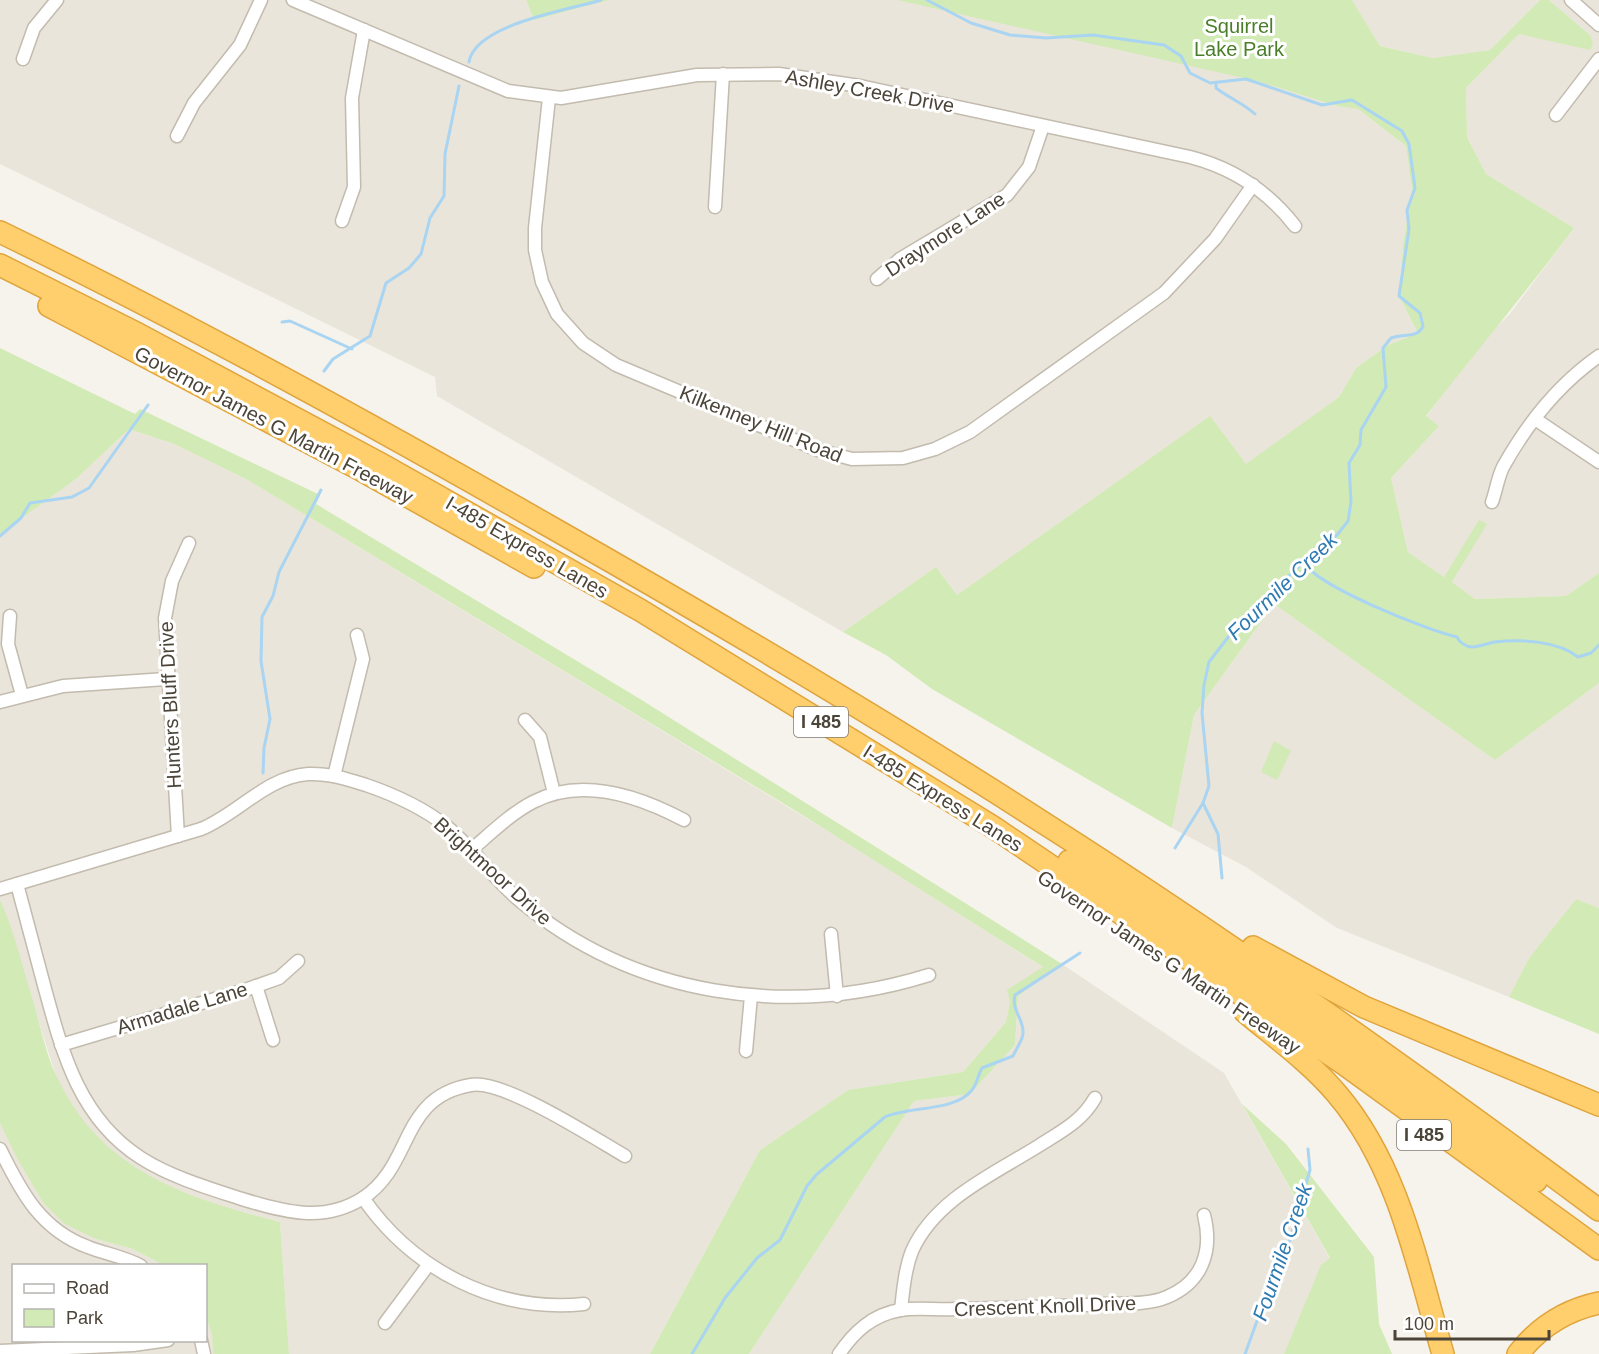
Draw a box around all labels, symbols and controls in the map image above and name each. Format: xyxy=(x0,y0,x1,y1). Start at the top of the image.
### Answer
park label: Squirrel Lake Park xyxy=(1194,15,1285,60)
street label: Ashley Creek Drive xyxy=(784,65,956,117)
street label: Draymore Lane xyxy=(881,187,1009,281)
street label: Governor James G Martin Freeway xyxy=(131,342,417,508)
street label: Kilkenney Hill Road xyxy=(676,381,846,467)
street label: I-485 Express Lanes xyxy=(442,492,612,602)
water label: Fourmile Creek xyxy=(1222,527,1343,644)
street label: Hunters Bluff Drive xyxy=(155,621,185,789)
road number: I 485 xyxy=(794,707,848,737)
street label: I-485 Express Lanes xyxy=(859,740,1027,856)
street label: Brightmoor Drive xyxy=(430,813,556,929)
street label: Governor James G Martin Freeway xyxy=(1033,866,1305,1058)
street label: Armadale Lane xyxy=(114,978,250,1038)
road number: I 485 xyxy=(1397,1120,1451,1150)
water label: Fourmile Creek xyxy=(1248,1179,1317,1324)
legend xyxy=(12,1264,207,1342)
text: Road xyxy=(66,1278,109,1298)
street label: Crescent Knoll Drive xyxy=(954,1292,1136,1320)
scale bar xyxy=(1395,1303,1550,1341)
text: Park xyxy=(66,1308,104,1328)
text: 100 m xyxy=(1404,1314,1454,1334)

